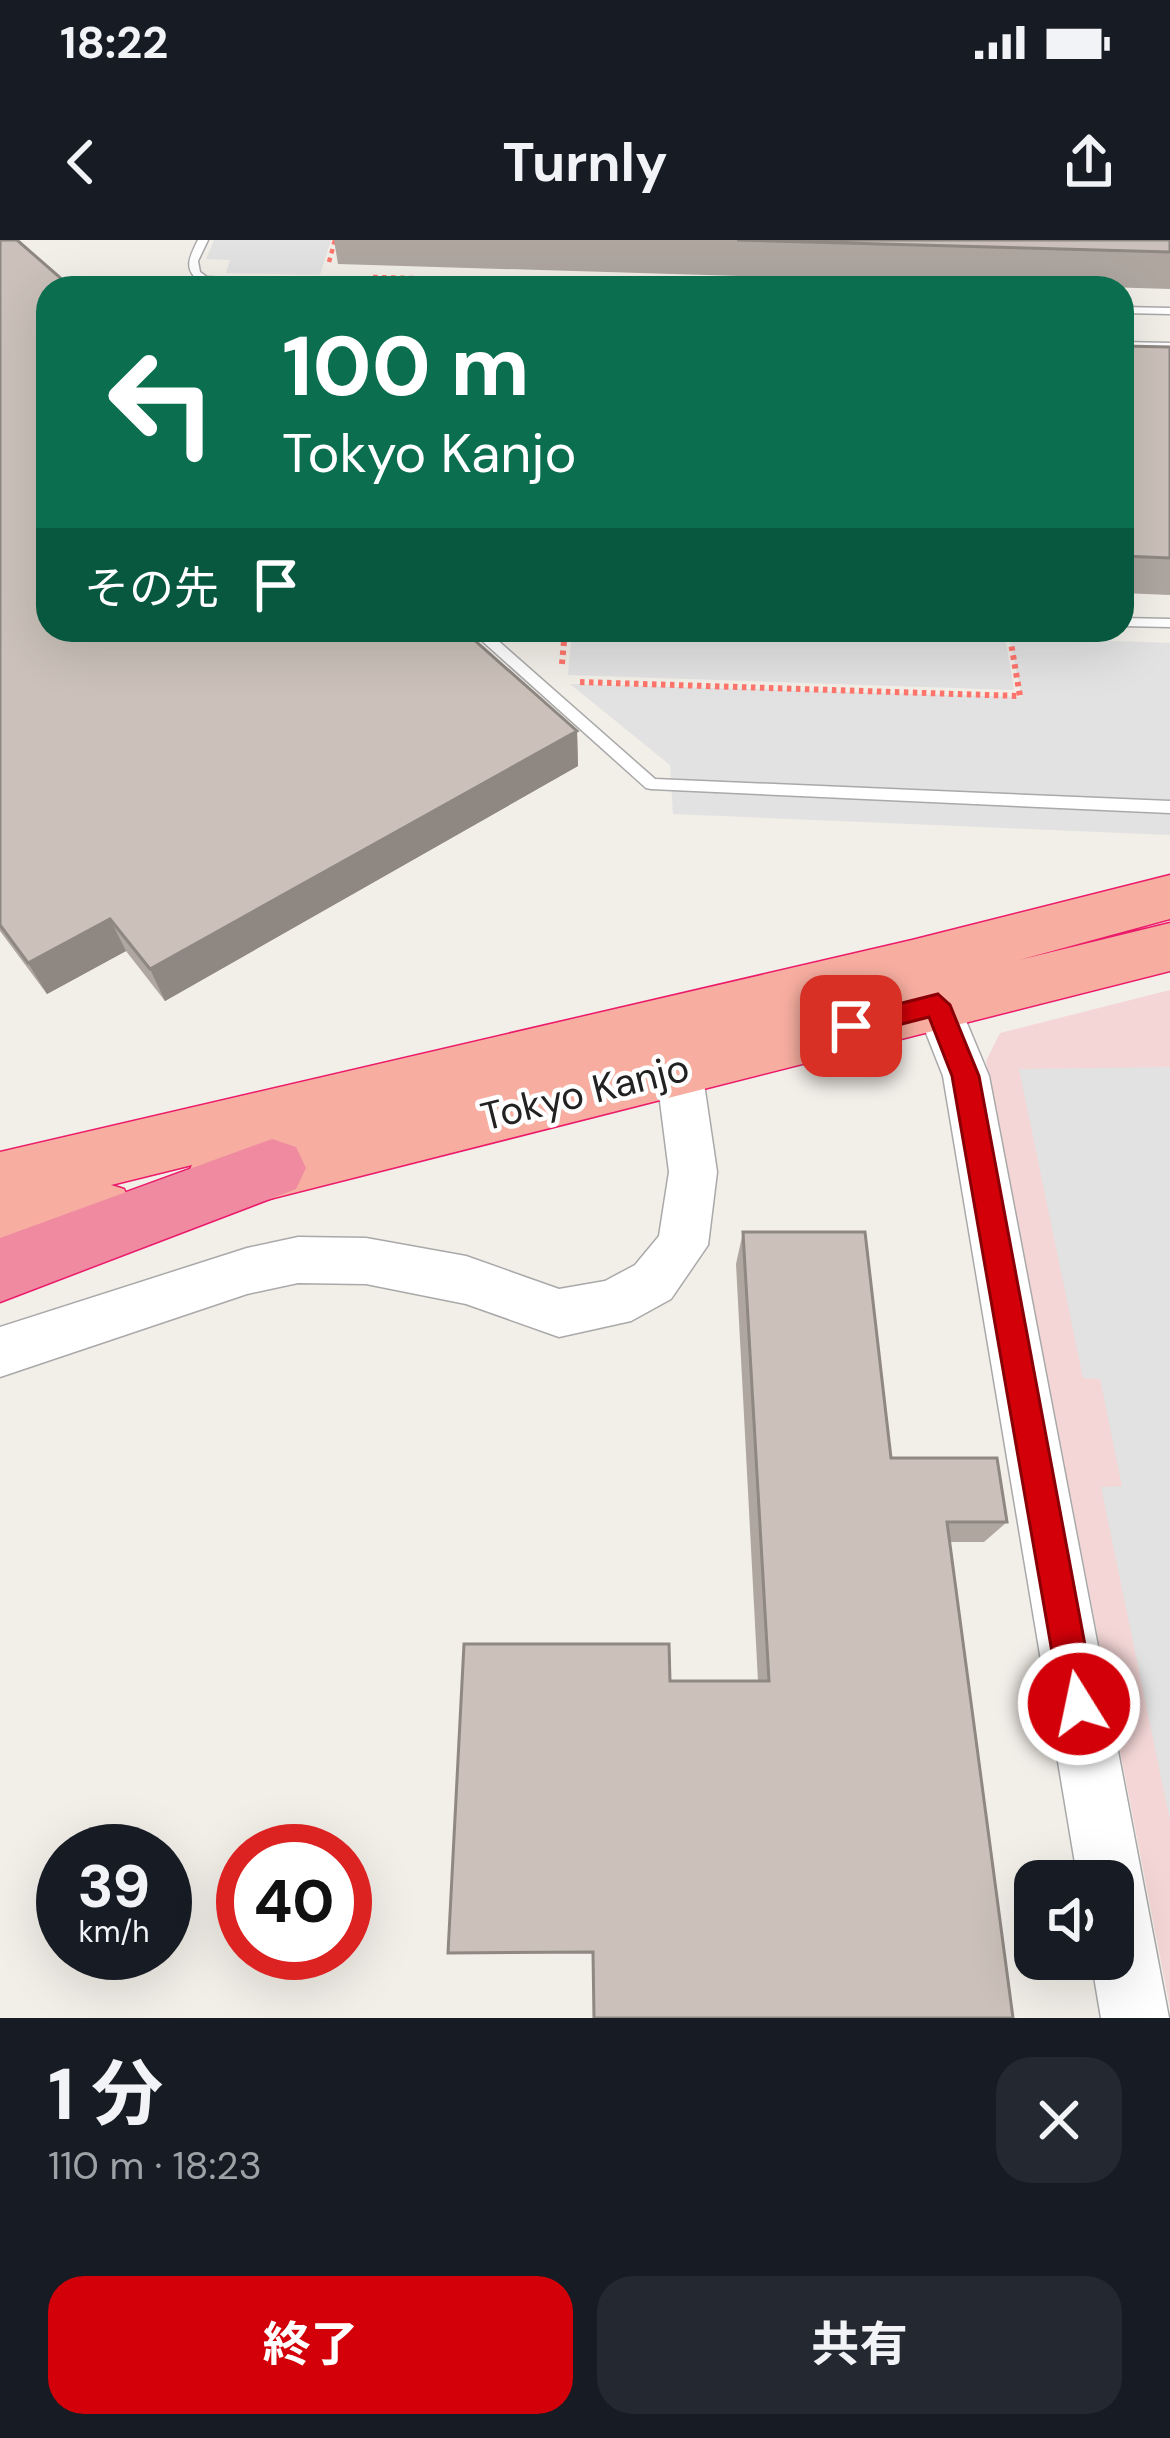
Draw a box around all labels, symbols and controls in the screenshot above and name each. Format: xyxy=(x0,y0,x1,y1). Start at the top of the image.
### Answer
text: 18:22 xyxy=(60,13,168,72)
text: Turnly xyxy=(502,127,668,198)
icon: back xyxy=(48,129,114,195)
icon: share xyxy=(1056,129,1122,195)
text: 100 m xyxy=(282,312,530,421)
icon: left xyxy=(84,324,240,480)
text: Tokyo Kanjo xyxy=(282,418,576,489)
icon: arrive xyxy=(243,552,309,618)
text: その先 xyxy=(84,559,219,618)
pin xyxy=(800,975,902,1077)
icon: arrive xyxy=(818,993,884,1059)
street label: Tokyo Kanjo xyxy=(476,1042,694,1142)
position arrow xyxy=(1016,1641,1142,1767)
speed limit sign: 40 xyxy=(216,1824,372,1980)
text: 39 xyxy=(78,1847,150,1926)
map controls xyxy=(1014,1860,1134,1980)
button: sound xyxy=(1014,1860,1134,1980)
text: km/h xyxy=(79,1912,149,1951)
text: 1 分 xyxy=(48,2048,163,2141)
button: close xyxy=(996,2057,1122,2183)
text: 110 m · 18:23 xyxy=(48,2140,262,2191)
button: 終了 xyxy=(48,2276,573,2414)
button: 共有 xyxy=(597,2276,1122,2414)

